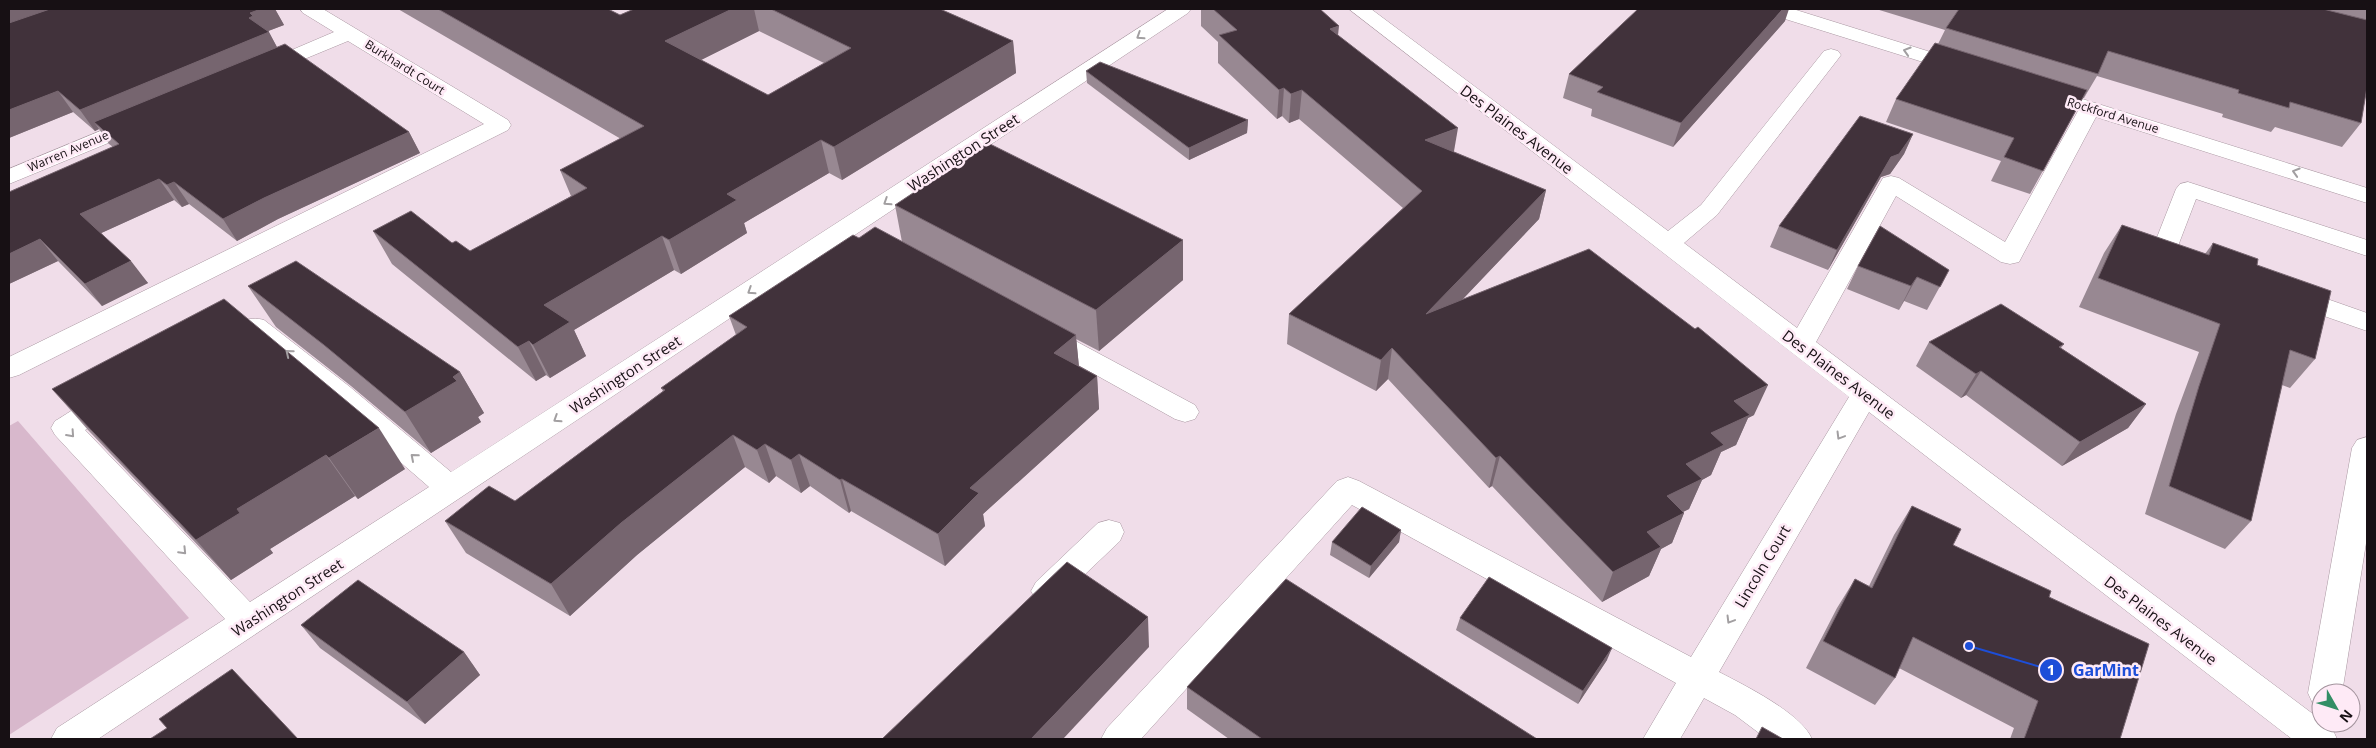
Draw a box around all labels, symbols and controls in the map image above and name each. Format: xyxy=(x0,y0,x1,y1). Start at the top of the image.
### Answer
one-way arrow xyxy=(1136,29,1145,39)
street label: Burkhardt Court xyxy=(362,36,448,98)
one-way arrow xyxy=(1904,46,1912,56)
street label: Des Plaines Avenue xyxy=(1457,80,1577,178)
street label: Rockford Avenue xyxy=(2065,93,2161,137)
street label: Washington Street xyxy=(903,108,1023,196)
street label: Warren Avenue xyxy=(25,126,111,176)
one-way arrow xyxy=(2293,168,2301,178)
one-way arrow xyxy=(884,196,893,205)
one-way arrow xyxy=(748,285,757,294)
street label: Des Plaines Avenue xyxy=(1779,325,1899,423)
street label: Washington Street xyxy=(565,330,685,418)
one-way arrow xyxy=(286,351,295,359)
one-way arrow xyxy=(554,413,563,422)
one-way arrow xyxy=(66,428,75,437)
one-way arrow xyxy=(1837,431,1847,440)
one-way arrow xyxy=(411,454,420,463)
street label: Lincoln Court xyxy=(1729,521,1795,611)
one-way arrow xyxy=(177,546,186,555)
street label: Washington Street xyxy=(227,553,347,641)
street label: Des Plaines Avenue xyxy=(2101,571,2221,669)
one-way arrow xyxy=(1726,615,1736,624)
callout: GarMint xyxy=(2038,655,2149,686)
text: 1 xyxy=(2047,659,2055,679)
text: GarMint xyxy=(2073,659,2139,681)
north arrow xyxy=(2311,683,2361,733)
text: N xyxy=(2336,706,2357,727)

